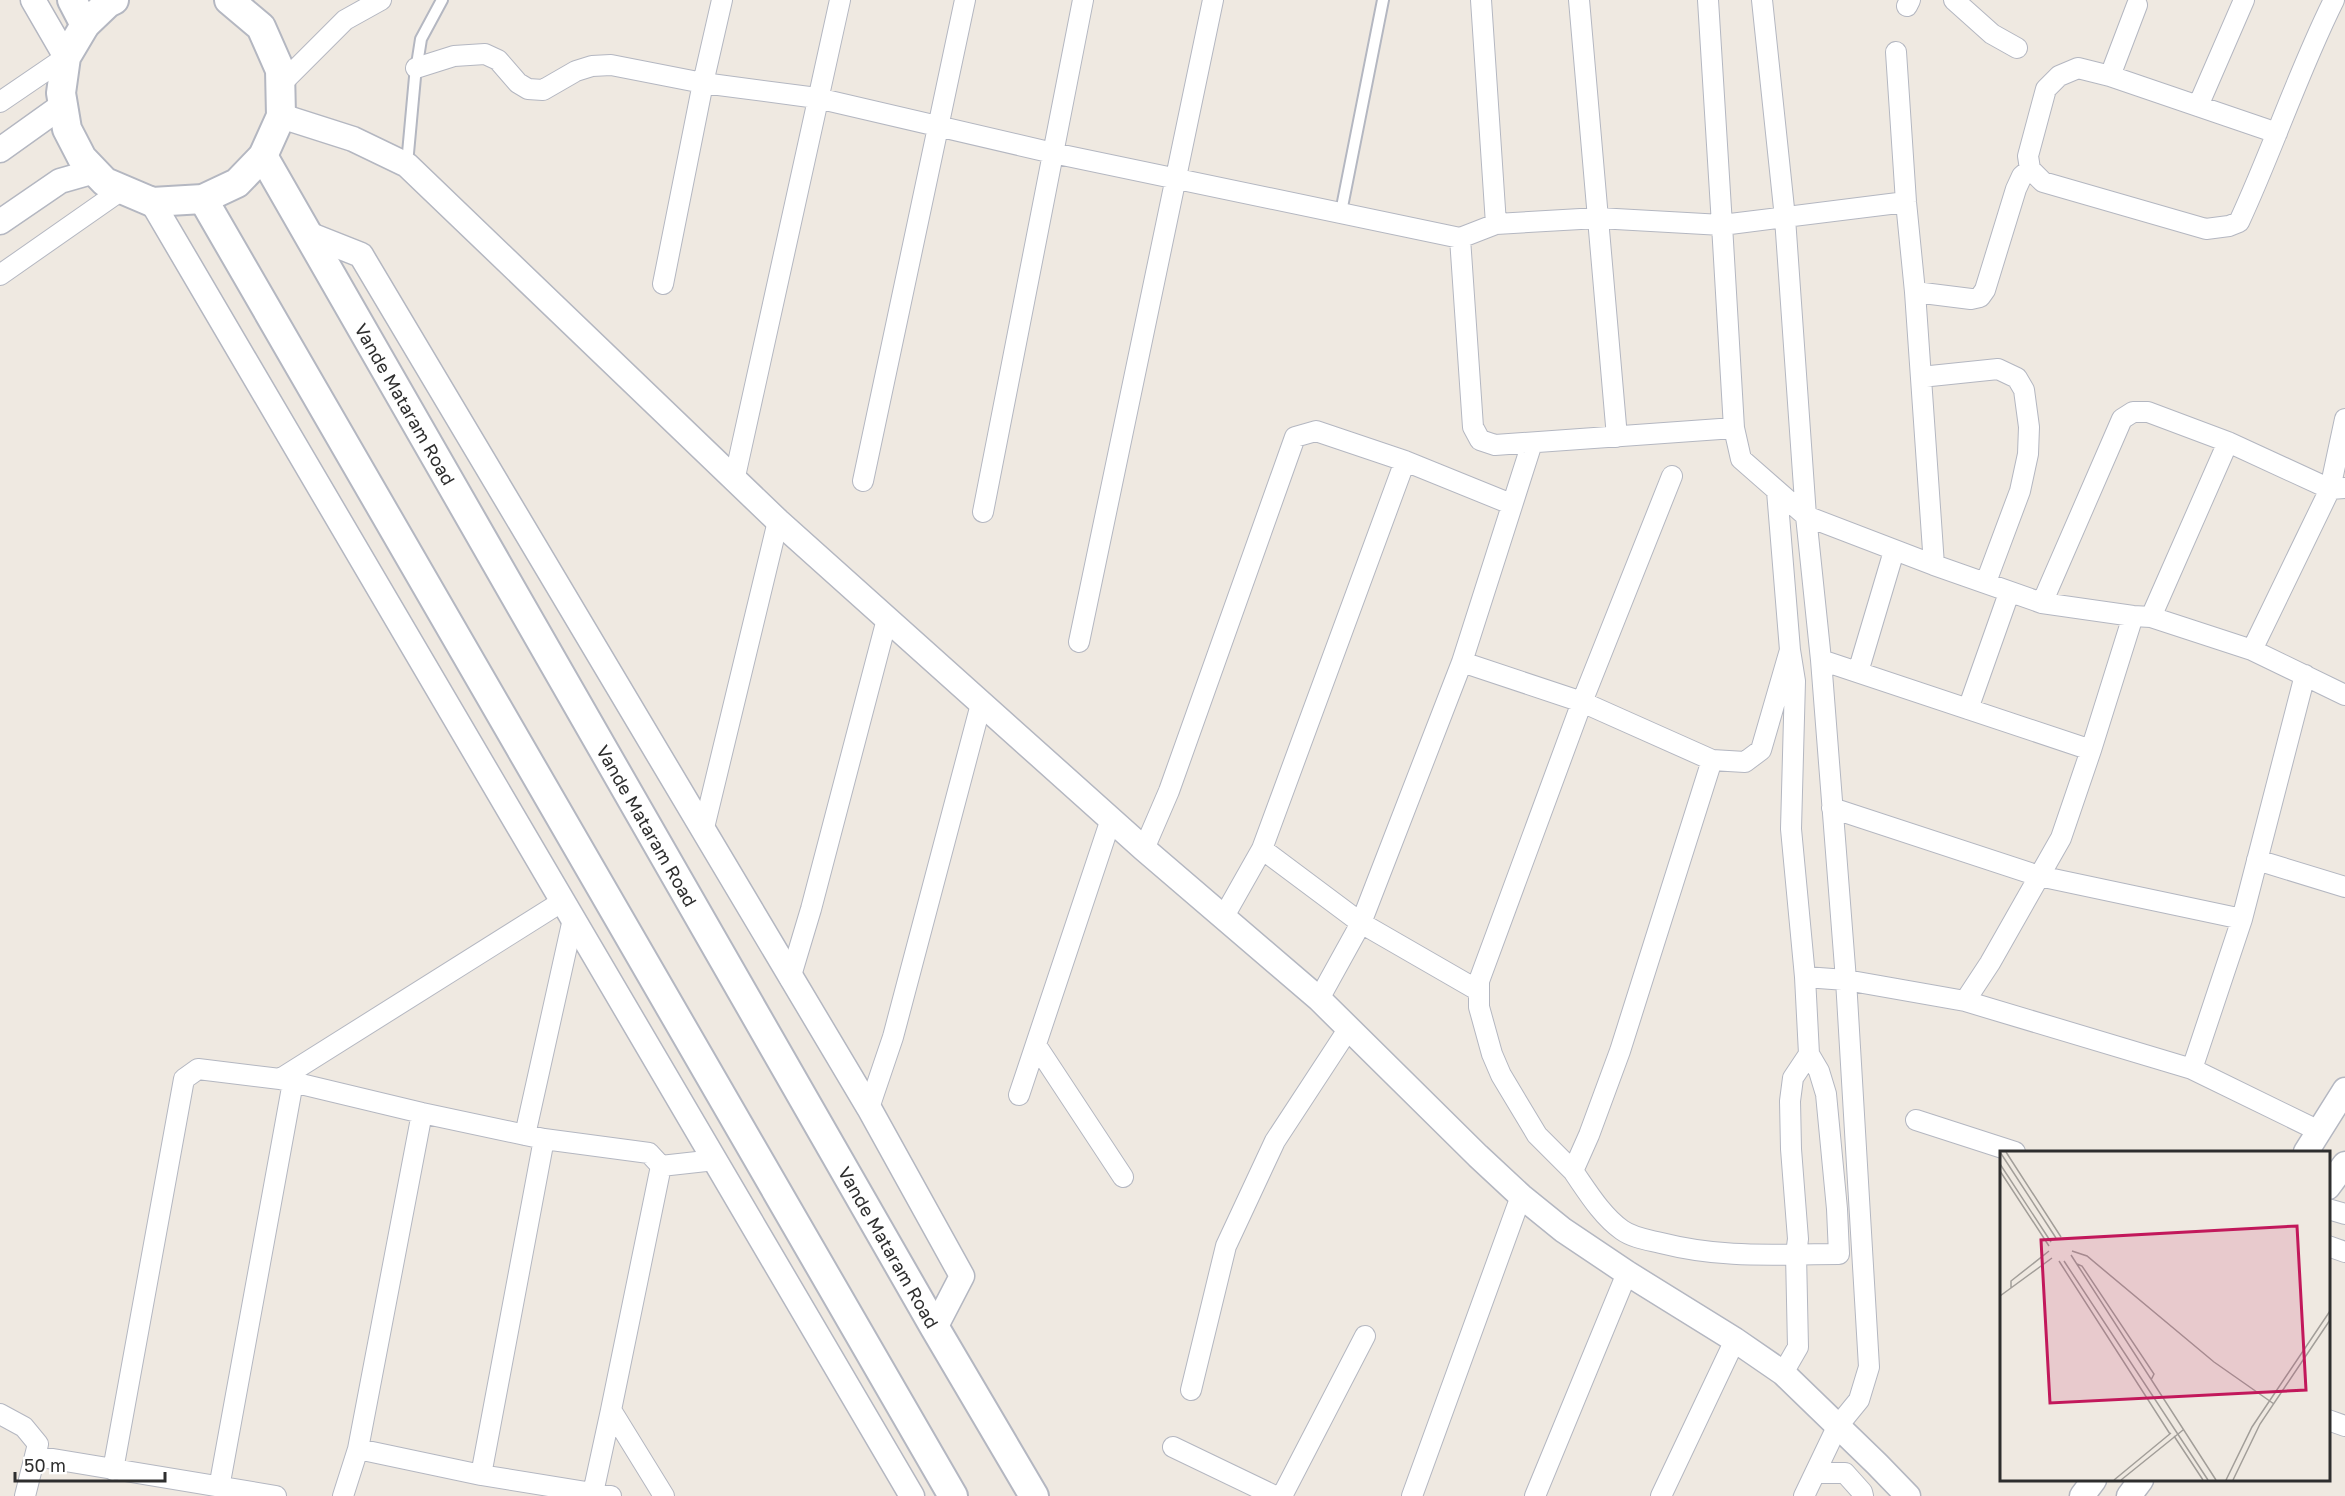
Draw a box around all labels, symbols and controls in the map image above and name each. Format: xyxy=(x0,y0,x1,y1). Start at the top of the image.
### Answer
street label: Vande Mataram Road xyxy=(350,319,460,489)
street label: Vande Mataram Road xyxy=(592,741,702,910)
inset map xyxy=(2000,1151,2330,1481)
street label: Vande Mataram Road xyxy=(834,1163,944,1332)
scale bar xyxy=(15,1445,165,1483)
text: 50 m xyxy=(24,1454,66,1476)

